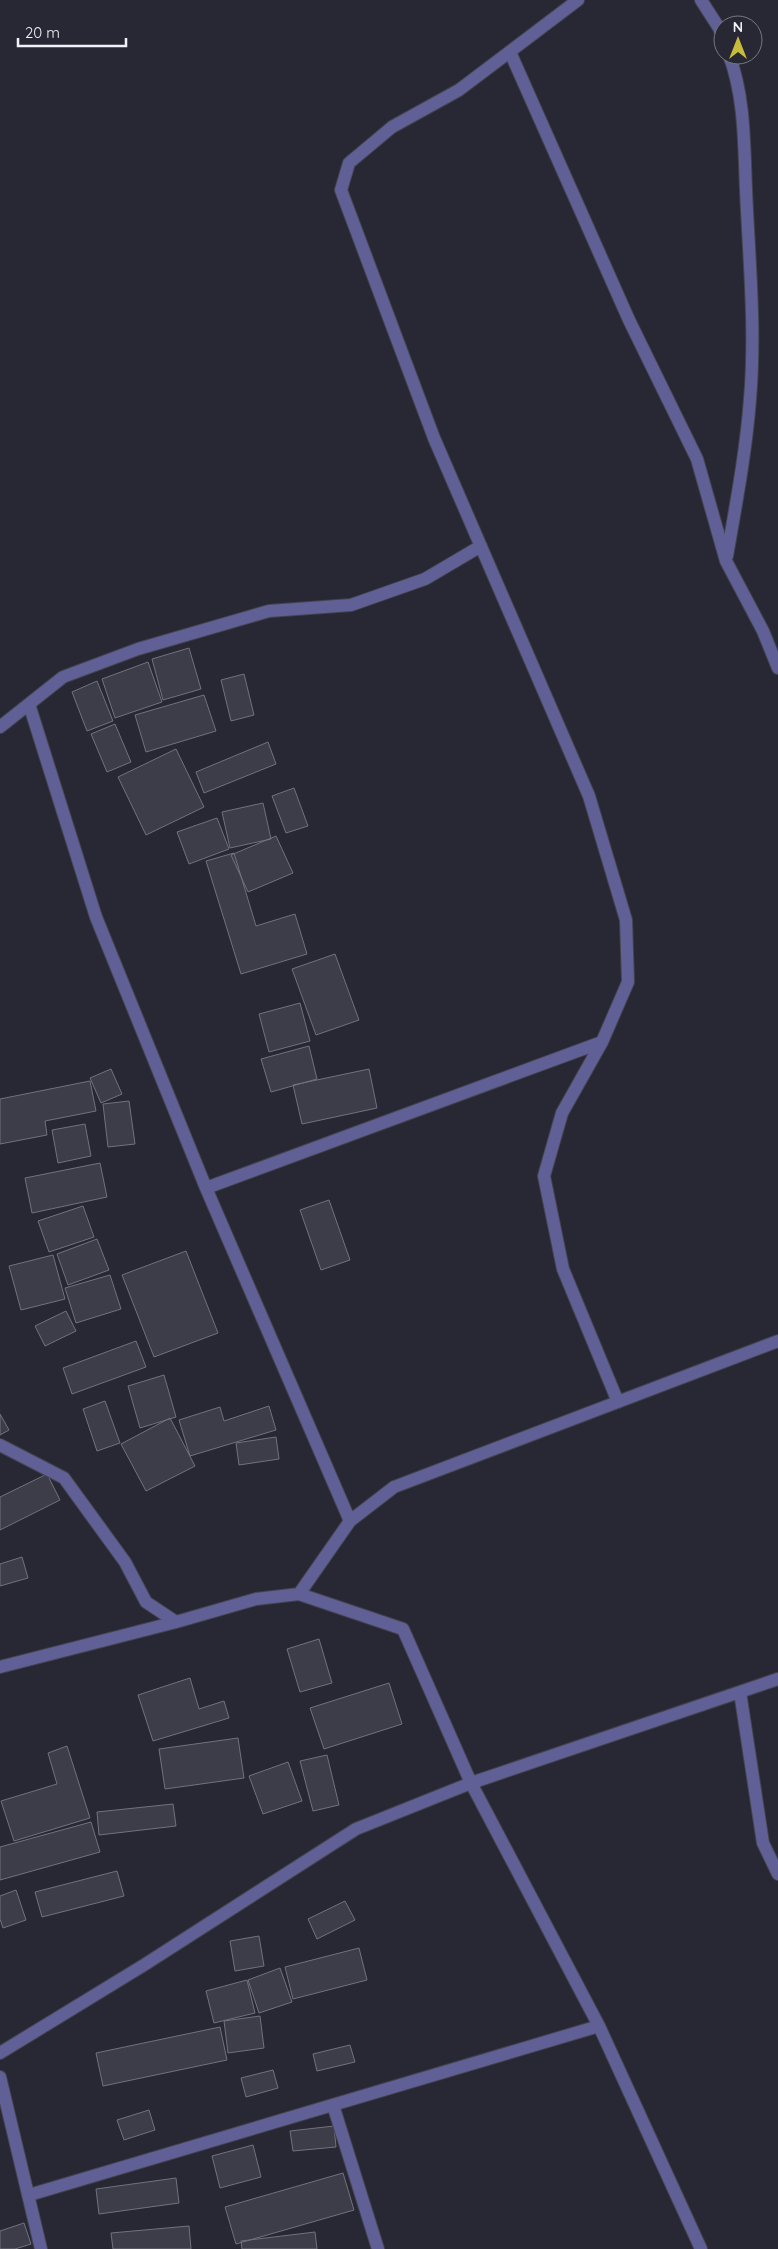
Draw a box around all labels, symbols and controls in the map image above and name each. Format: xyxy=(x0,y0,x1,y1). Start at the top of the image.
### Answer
scale bar xyxy=(18,15,125,47)
north arrow xyxy=(713,15,763,65)
text: N xyxy=(733,18,743,36)
text: 20 m xyxy=(25,23,60,42)

